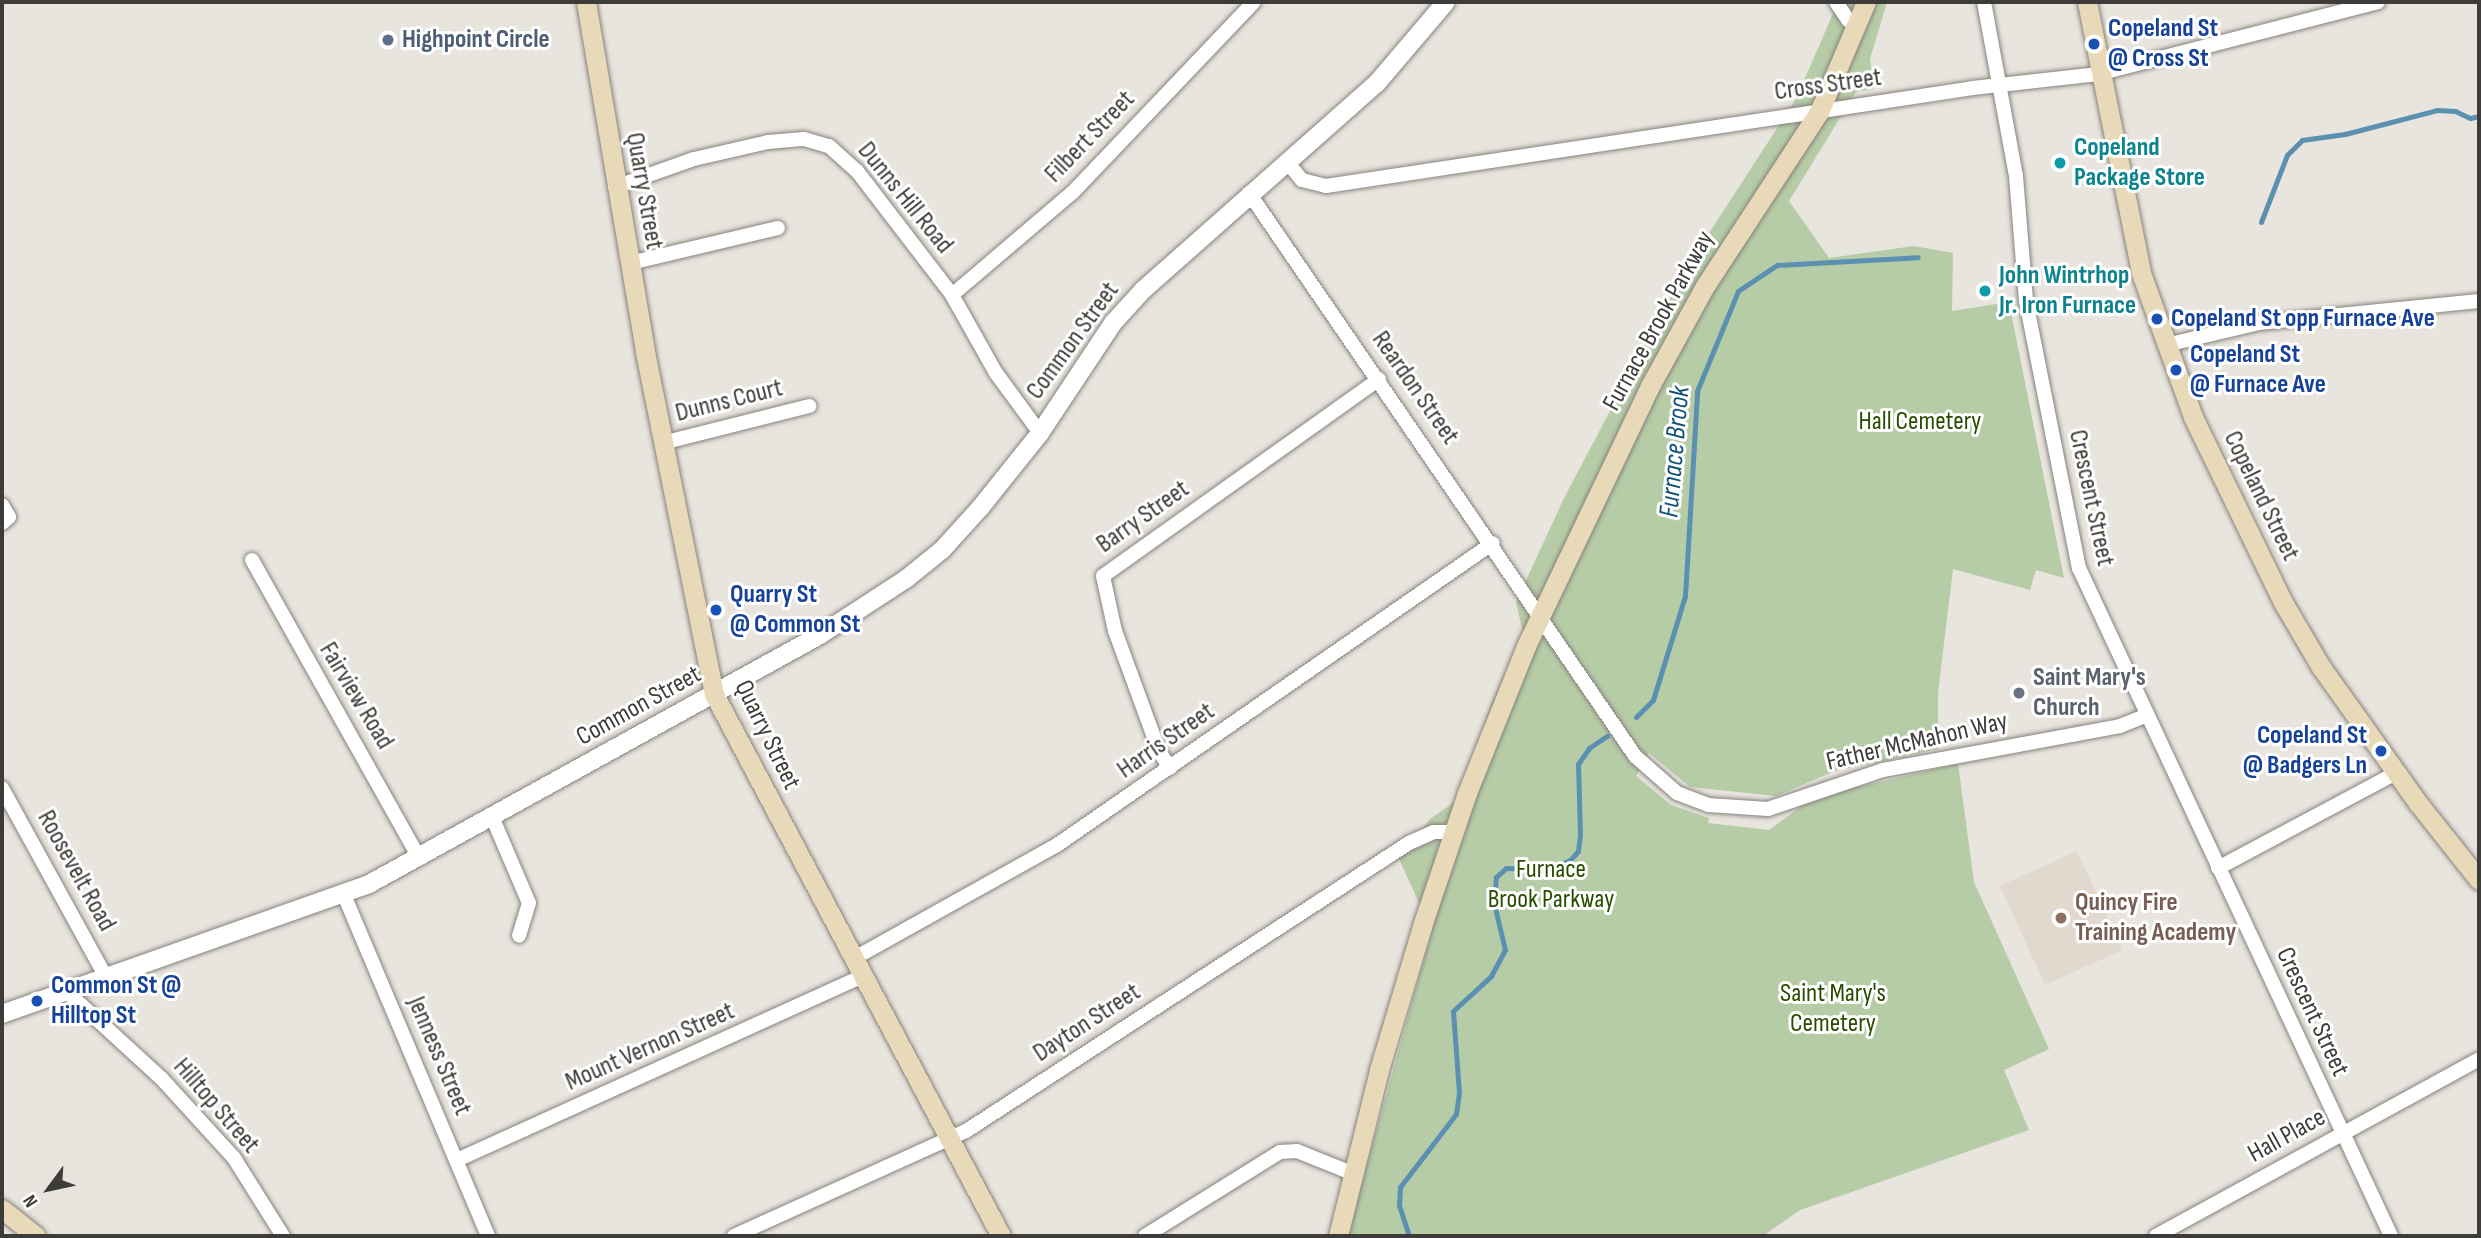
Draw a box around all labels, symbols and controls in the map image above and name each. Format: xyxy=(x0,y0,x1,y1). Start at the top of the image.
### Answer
place label: Copeland St @ Cross St xyxy=(2108,13,2218,74)
place label: Highpoint Circle xyxy=(402,24,550,56)
marker: Highpoint Circle xyxy=(380,32,396,48)
marker: Copeland St @ Cross St xyxy=(2086,36,2102,52)
street label: Cross Street xyxy=(1772,62,1884,108)
street label: Filbert Street xyxy=(1039,84,1141,190)
street label: Quarry Street xyxy=(618,130,670,252)
place label: Copeland Package Store xyxy=(2074,132,2205,194)
street label: Dunns Hill Road xyxy=(851,136,959,260)
marker: Copeland Package Store xyxy=(2052,155,2068,171)
street label: Furnace Brook Parkway xyxy=(1597,226,1721,416)
place label: John Wintrhop Jr. Iron Furnace xyxy=(1999,260,2136,322)
street label: Common Street xyxy=(1020,276,1126,406)
marker: John Wintrhop Jr. Iron Furnace xyxy=(1977,283,1993,299)
place label: Copeland St opp Furnace Ave xyxy=(2171,303,2435,335)
marker: Copeland St opp Furnace Ave xyxy=(2149,311,2165,327)
street label: Reardon Street xyxy=(1365,325,1465,451)
place label: Copeland St @ Furnace Ave xyxy=(2190,339,2326,400)
marker: Copeland St @ Furnace Ave xyxy=(2168,362,2184,378)
street label: Dunns Court xyxy=(672,373,786,429)
water label: Furnace Brook xyxy=(1653,385,1697,519)
park label: Hall Cemetery xyxy=(1859,406,1981,438)
street label: Copeland Street xyxy=(2216,426,2306,566)
street label: Crescent Street xyxy=(2061,427,2121,569)
street label: Barry Street xyxy=(1091,474,1195,560)
place label: Quarry St @ Common St xyxy=(730,579,860,640)
marker: Quarry St @ Common St xyxy=(708,602,724,618)
street label: Fairview Road xyxy=(312,637,400,755)
street label: Common Street xyxy=(571,659,707,753)
place label: Saint Mary's Church xyxy=(2033,662,2146,724)
street label: Quarry Street xyxy=(727,675,807,795)
marker: Saint Mary's Church xyxy=(2011,685,2027,701)
street label: Harris Street xyxy=(1111,696,1221,786)
street label: Father McMahon Way xyxy=(1823,706,2011,778)
place label: Copeland St @ Badgers Ln xyxy=(2243,720,2367,782)
marker: Copeland St @ Badgers Ln xyxy=(2373,743,2389,759)
street label: Roosevelt Road xyxy=(30,805,122,937)
park label: Furnace Brook Parkway xyxy=(1488,854,1614,916)
place label: Quincy Fire Training Academy xyxy=(2075,887,2236,948)
marker: Quincy Fire Training Academy xyxy=(2053,910,2069,926)
street label: Crescent Street xyxy=(2269,943,2355,1081)
place label: Common St @ Hilltop St xyxy=(51,970,181,1032)
street label: Dayton Street xyxy=(1028,977,1146,1069)
park label: Saint Mary's Cemetery xyxy=(1780,978,1886,1040)
street label: Jenness Street xyxy=(400,992,478,1120)
marker: Common St @ Hilltop St xyxy=(29,993,45,1009)
street label: Mount Vernon Street xyxy=(561,996,739,1098)
street label: Hilltop Street xyxy=(166,1052,266,1160)
street label: Hall Place xyxy=(2243,1102,2331,1170)
north arrow xyxy=(14,1154,84,1224)
text: N xyxy=(19,1190,43,1211)

